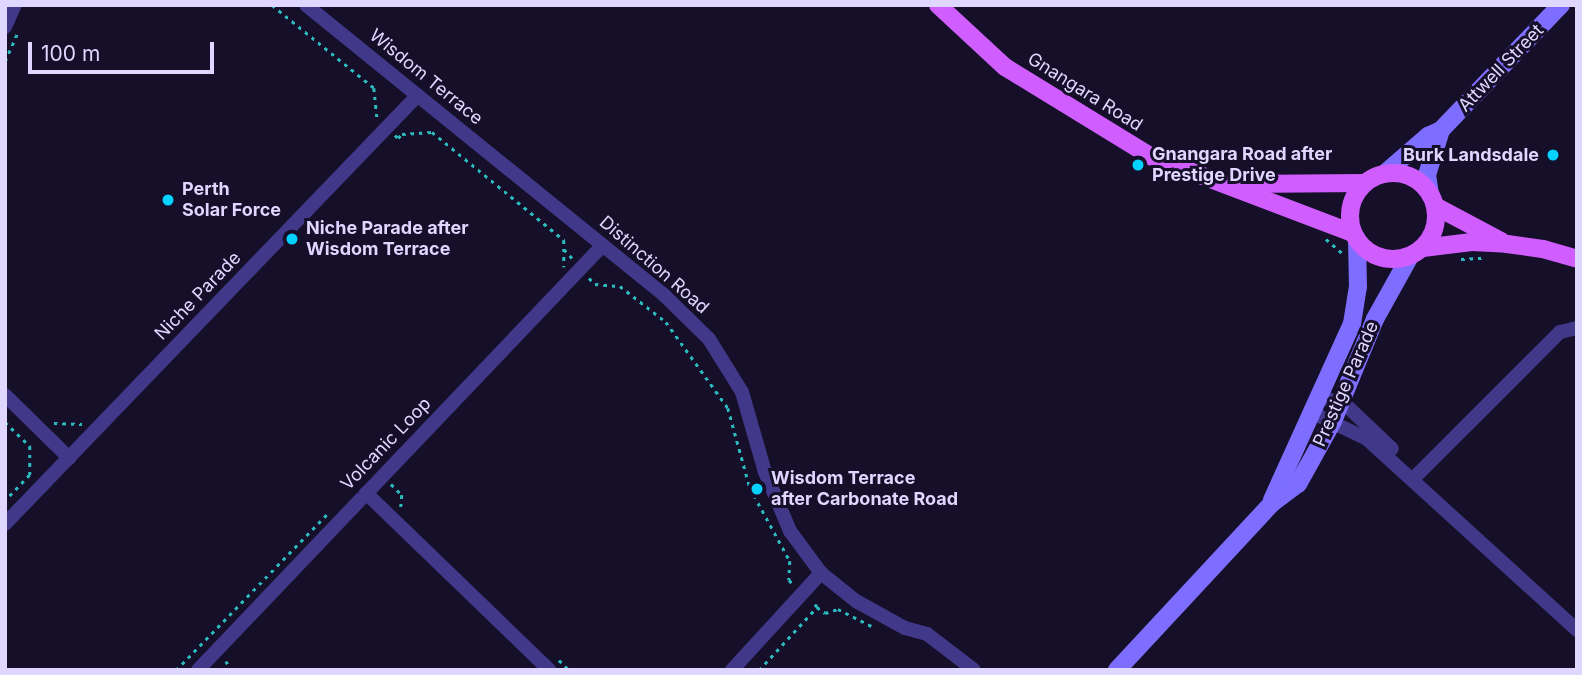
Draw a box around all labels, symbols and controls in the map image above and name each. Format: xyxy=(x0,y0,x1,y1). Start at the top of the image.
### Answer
street label: Attwell Street xyxy=(1454,20,1548,116)
street label: Wisdom Terrace xyxy=(365,25,487,129)
scale bar xyxy=(32,28,217,72)
text: 100 m xyxy=(41,41,100,66)
street label: Gnangara Road xyxy=(1024,48,1146,136)
place label: Gnangara Road after Prestige Drive xyxy=(1152,144,1332,186)
place label: Burk Landsdale xyxy=(1403,144,1539,166)
marker: Burk Landsdale xyxy=(1545,147,1561,163)
marker: Gnangara Road after Prestige Drive xyxy=(1130,157,1146,173)
place label: Perth Solar Force xyxy=(182,179,281,222)
marker: Perth Solar Force xyxy=(160,192,176,208)
street label: Distinction Road xyxy=(595,212,713,318)
place label: Niche Parade after Wisdom Terrace xyxy=(306,218,469,260)
marker: Niche Parade after Wisdom Terrace xyxy=(284,231,300,247)
street label: Niche Parade xyxy=(150,247,246,345)
street label: Prestige Parade xyxy=(1309,318,1383,450)
street label: Volcanic Loop xyxy=(336,393,436,495)
place label: Wisdom Terrace after Carbonate Road xyxy=(771,468,958,510)
marker: Wisdom Terrace after Carbonate Road xyxy=(749,481,765,497)

